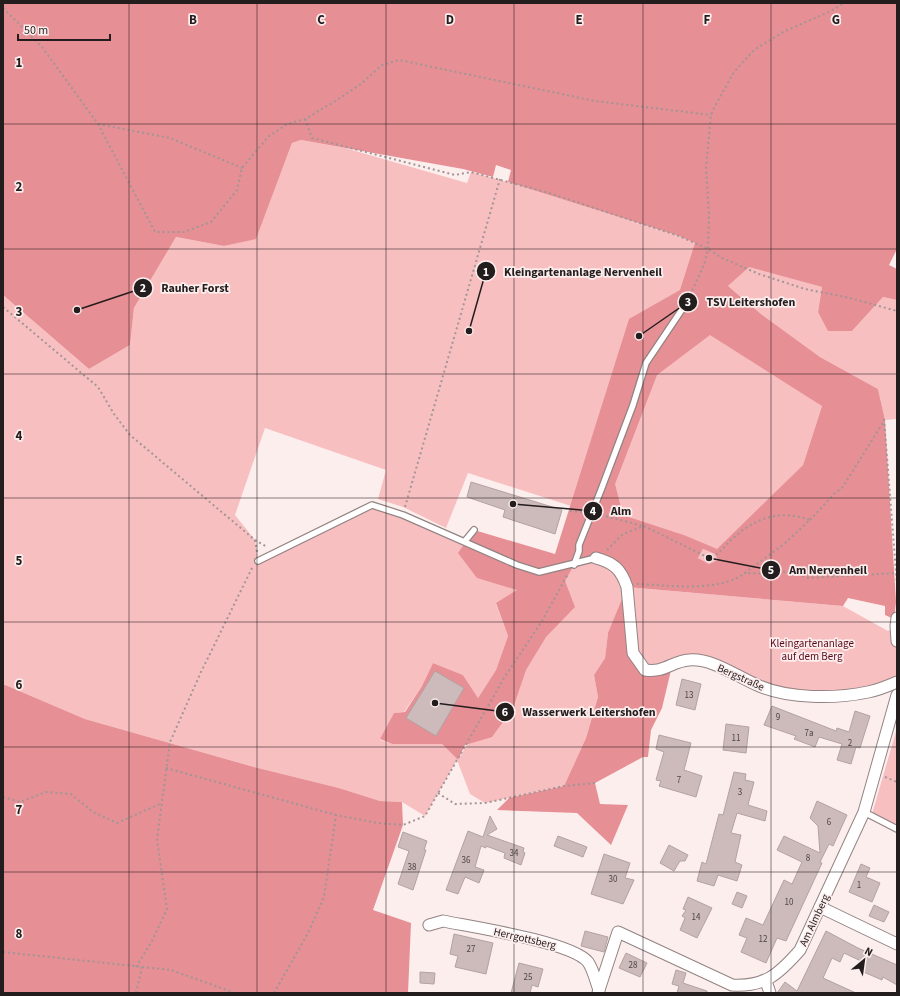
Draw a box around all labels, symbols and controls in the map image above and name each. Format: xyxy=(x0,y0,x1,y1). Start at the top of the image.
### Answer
text: B xyxy=(189,11,197,29)
text: C xyxy=(317,11,325,29)
text: D xyxy=(446,11,454,29)
text: E xyxy=(575,11,583,29)
text: F xyxy=(704,11,711,29)
text: G xyxy=(832,11,840,29)
scale bar xyxy=(18,16,110,42)
text: 50 m xyxy=(24,22,48,39)
text: 1 xyxy=(16,54,23,72)
text: 2 xyxy=(16,178,23,196)
callout: Kleingartenanlage Nervenheil xyxy=(476,259,670,283)
text: 1 xyxy=(483,264,489,281)
text: Kleingartenanlage Nervenheil xyxy=(504,264,662,281)
callout: Rauher Forst xyxy=(133,276,237,300)
text: 2 xyxy=(140,280,146,297)
text: Rauher Forst xyxy=(161,280,229,297)
callout: TSV Leitershofen xyxy=(678,290,803,314)
text: 3 xyxy=(685,294,691,311)
text: TSV Leitershofen xyxy=(707,294,796,311)
text: 3 xyxy=(16,303,23,321)
text: 4 xyxy=(16,427,23,445)
callout: Alm xyxy=(583,499,640,523)
text: 4 xyxy=(590,503,597,520)
text: Alm xyxy=(610,503,631,520)
text: 5 xyxy=(16,552,23,570)
callout: Am Nervenheil xyxy=(761,558,875,582)
text: 5 xyxy=(768,562,774,579)
text: Am Nervenheil xyxy=(788,562,867,579)
park label: Kleingartenanlage auf dem Berg xyxy=(770,636,854,664)
street label: Bergstraße xyxy=(715,660,767,695)
text: 6 xyxy=(16,676,23,694)
house number: 13 xyxy=(685,689,694,702)
callout: Wasserwerk Leitershofen xyxy=(495,700,664,724)
text: 6 xyxy=(502,704,508,721)
text: Wasserwerk Leitershofen xyxy=(522,704,656,721)
house number: 9 xyxy=(776,711,781,724)
house number: 7a xyxy=(804,727,814,740)
house number: 11 xyxy=(732,732,740,745)
house number: 2 xyxy=(848,737,853,750)
house number: 7 xyxy=(677,774,682,787)
house number: 3 xyxy=(738,786,743,799)
text: 7 xyxy=(16,801,23,819)
house number: 6 xyxy=(827,816,832,829)
house number: 34 xyxy=(510,847,519,860)
house number: 8 xyxy=(806,852,811,865)
house number: 36 xyxy=(462,854,471,867)
house number: 38 xyxy=(408,861,417,874)
house number: 30 xyxy=(609,873,618,886)
house number: 1 xyxy=(857,879,861,892)
street label: Am Almberg xyxy=(796,891,833,949)
house number: 10 xyxy=(785,896,794,909)
house number: 14 xyxy=(692,911,701,924)
street label: Herrgottsberg xyxy=(492,924,558,953)
text: 8 xyxy=(16,925,23,943)
house number: 12 xyxy=(759,933,768,946)
north arrow xyxy=(844,940,884,980)
house number: 27 xyxy=(467,943,476,956)
text: N xyxy=(862,943,875,960)
house number: 28 xyxy=(629,959,638,972)
house number: 25 xyxy=(524,971,533,984)

